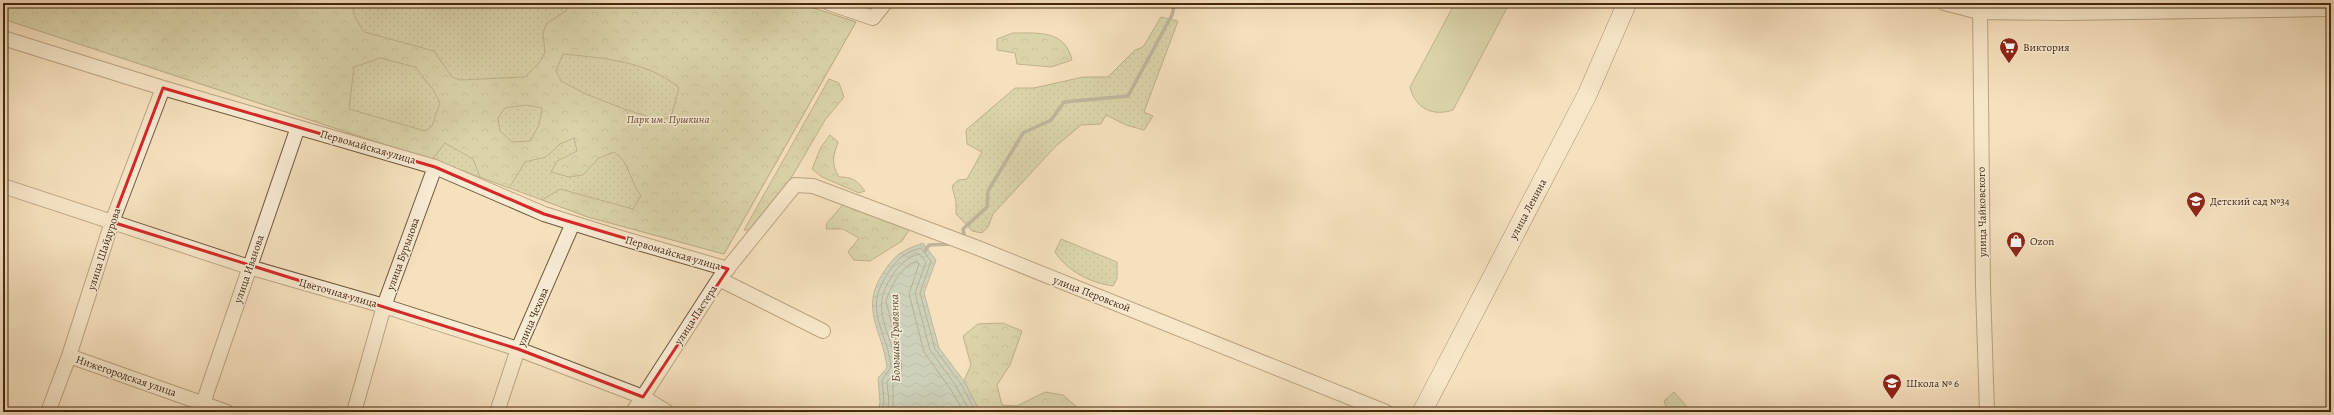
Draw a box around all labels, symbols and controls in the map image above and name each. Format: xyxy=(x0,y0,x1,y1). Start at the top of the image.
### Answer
supermarket icon: Виктория xyxy=(1998,36,2020,64)
place label: Виктория xyxy=(2023,40,2070,55)
park label: Парк им. Пушкина xyxy=(626,112,710,127)
street label: Первомайская улица xyxy=(318,126,419,168)
street label: улица Чайковского xyxy=(1974,166,1990,258)
street label: улица Ленина xyxy=(1505,175,1551,243)
school or university icon: Детский сад №34 xyxy=(2185,190,2207,218)
place label: Детский сад №34 xyxy=(2210,194,2290,209)
street label: улица Шайдурова xyxy=(83,205,125,293)
street label: улица Бурылова xyxy=(383,215,423,293)
shop icon: Ozon xyxy=(2005,230,2027,258)
street label: улица Иванова xyxy=(230,232,268,306)
street label: Первомайская улица xyxy=(623,232,724,274)
place label: Ozon xyxy=(2030,234,2054,249)
street label: улица Перовской xyxy=(1050,272,1133,316)
street label: Цветочная улица xyxy=(297,275,380,312)
street label: улица Пастера xyxy=(671,281,721,349)
street label: улица Чехова xyxy=(514,284,552,350)
water label: Большая Травянка xyxy=(886,293,904,382)
street label: Нижегородская улица xyxy=(74,352,179,401)
school or university icon: Школа № 6 xyxy=(1881,372,1903,400)
place label: Школа № 6 xyxy=(1906,376,1959,391)

